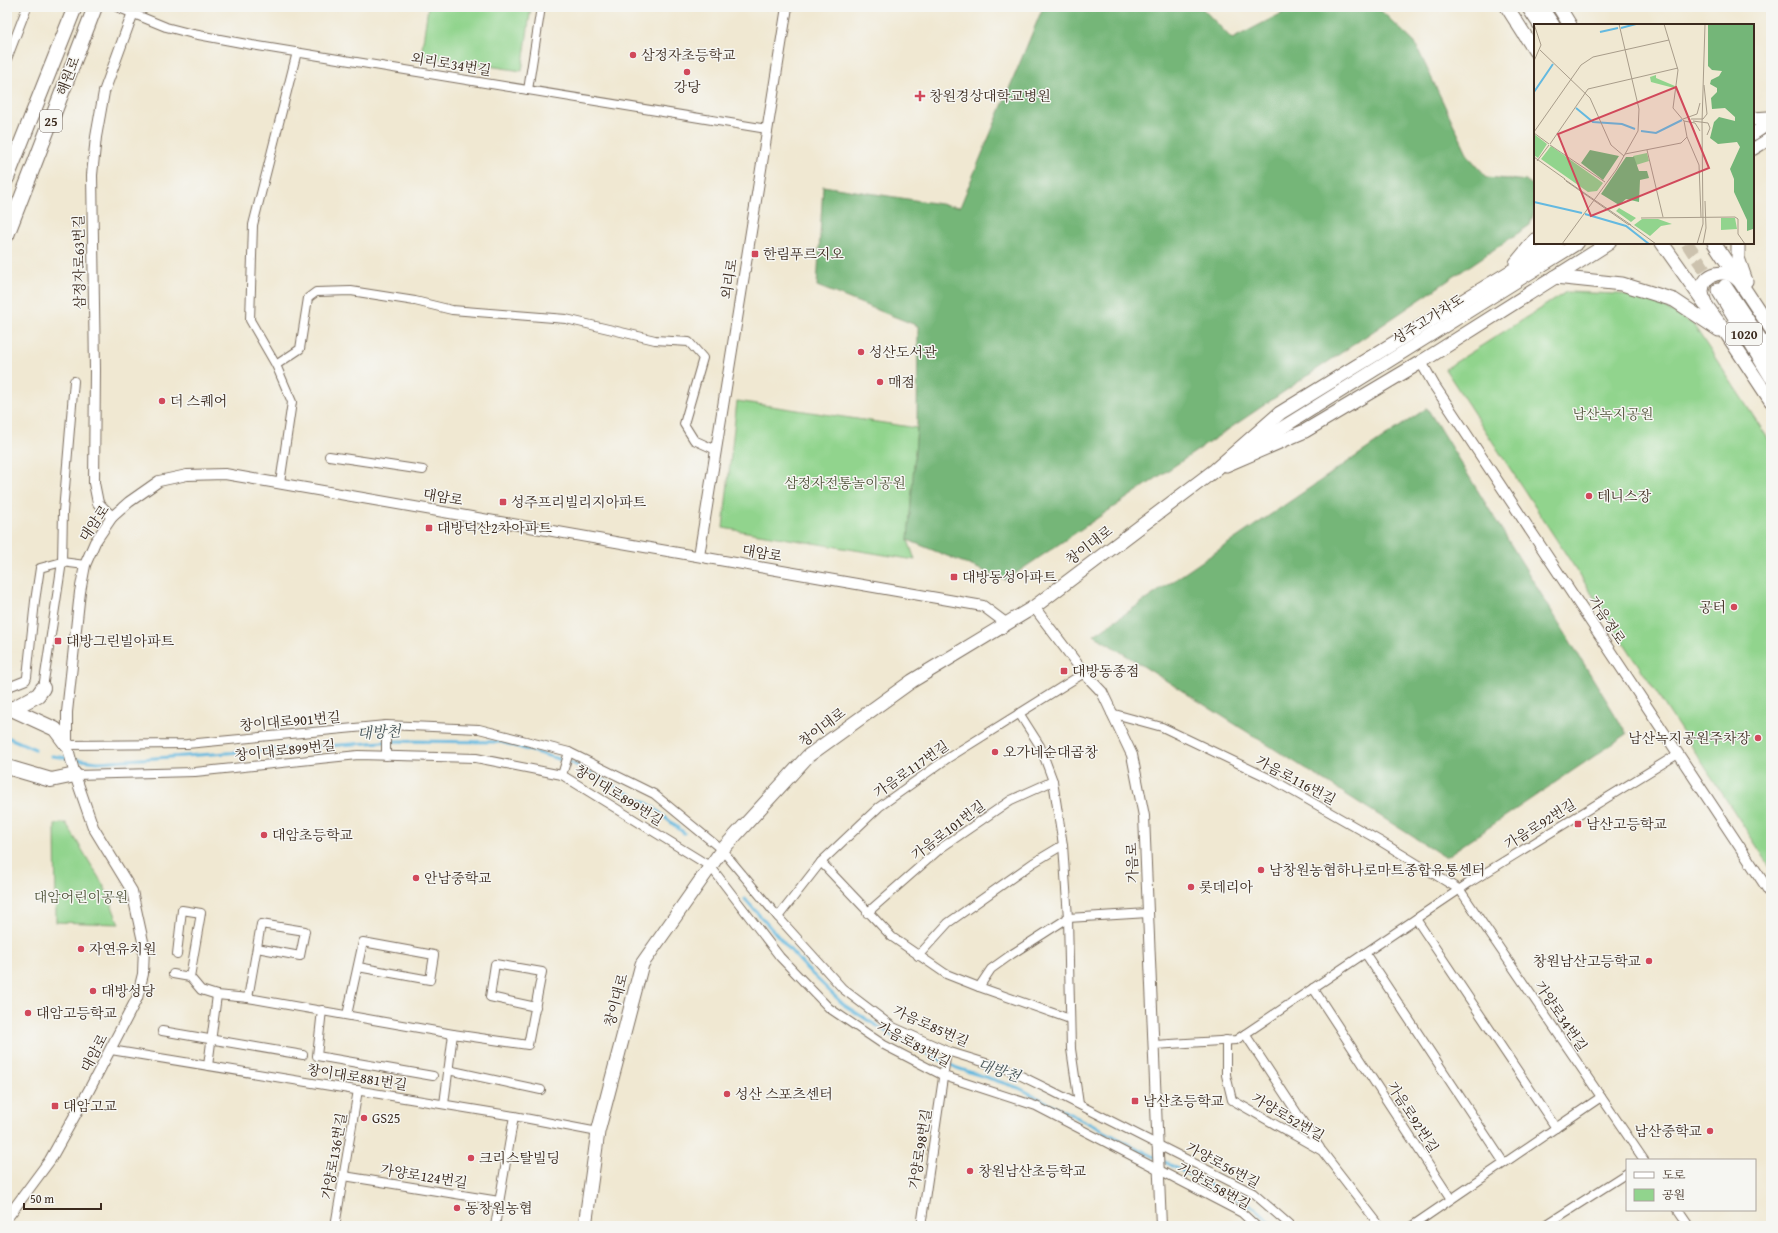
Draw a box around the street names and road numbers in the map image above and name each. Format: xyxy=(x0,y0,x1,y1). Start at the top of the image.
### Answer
street label: 외리로34번길 xyxy=(409,48,493,80)
street label: 해원로 xyxy=(51,53,85,99)
road number: 25 xyxy=(40,110,62,132)
street label: 삼정자로63번길 xyxy=(68,215,90,309)
street label: 외리로 xyxy=(716,257,742,301)
street label: 성주고가차도 xyxy=(1388,289,1468,349)
road number: 1020 xyxy=(1726,323,1762,345)
street label: 대암로 xyxy=(421,484,465,510)
street label: 대암로 xyxy=(74,500,114,545)
street label: 창이대로 xyxy=(1061,520,1117,569)
street label: 대암로 xyxy=(740,540,784,566)
street label: 가음정로 xyxy=(1584,592,1631,648)
street label: 창이대로 xyxy=(794,702,850,751)
street label: 창이대로901번길 xyxy=(239,707,341,735)
street label: 창이대로899번길 xyxy=(234,735,336,765)
street label: 가음로117번길 xyxy=(869,736,953,802)
street label: 가음로116번길 xyxy=(1253,751,1339,809)
street label: 창이대로899번길 xyxy=(571,760,667,830)
street label: 가음로92번길 xyxy=(1500,794,1580,854)
street label: 가음로101번길 xyxy=(907,796,989,864)
street label: 가음로 xyxy=(1121,842,1143,884)
street label: 창이대로 xyxy=(599,971,633,1029)
street label: 가양로34번길 xyxy=(1530,977,1592,1055)
street label: 가음로85번길 xyxy=(890,1000,972,1052)
street label: 가음로83번길 xyxy=(873,1016,955,1072)
street label: 대암로 xyxy=(76,1030,113,1076)
street label: 창이대로881번길 xyxy=(305,1059,409,1095)
street label: 가음로92번길 xyxy=(1383,1078,1443,1156)
street label: 가양로52번길 xyxy=(1248,1088,1328,1146)
street label: 가양로98번길 xyxy=(904,1107,936,1191)
street label: 가양로136번길 xyxy=(317,1111,351,1201)
street label: 가양로56번길 xyxy=(1182,1137,1264,1193)
street label: 가양로58번길 xyxy=(1174,1158,1254,1214)
street label: 가양로124번길 xyxy=(379,1159,469,1193)

